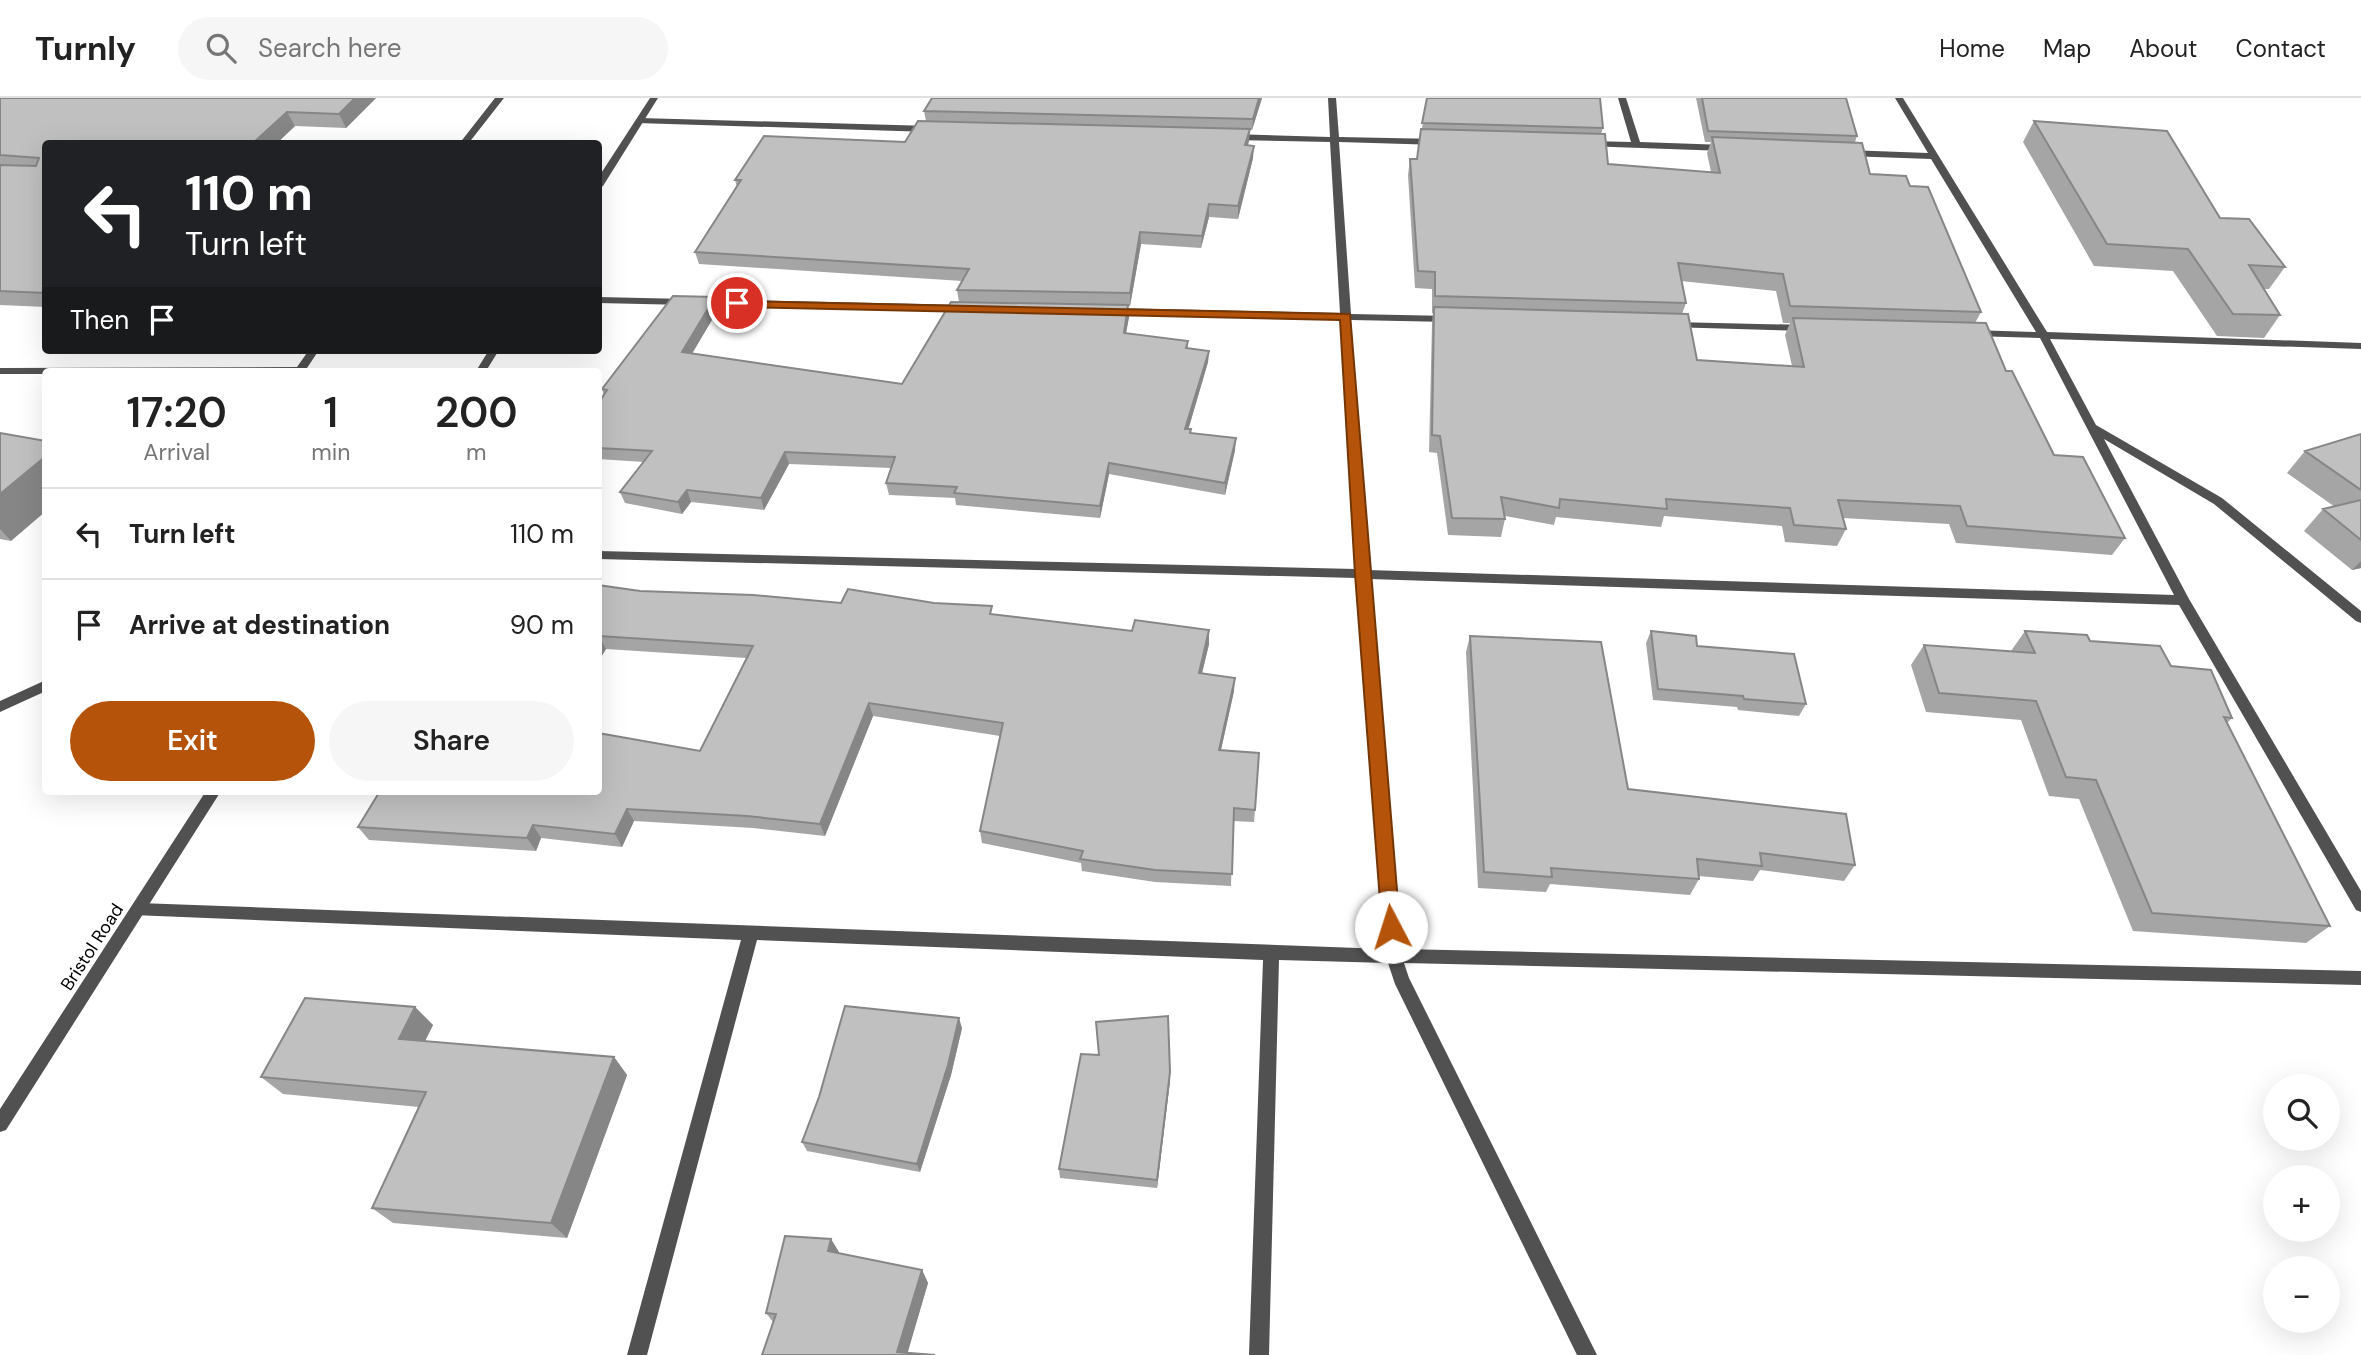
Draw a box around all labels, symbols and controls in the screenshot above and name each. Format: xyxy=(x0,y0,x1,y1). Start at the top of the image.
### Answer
search box xyxy=(178,17,668,80)
text: Turnly xyxy=(35,27,136,70)
icon: search xyxy=(202,29,240,67)
text: Search here xyxy=(258,31,401,65)
text: Home xyxy=(1939,33,2005,64)
text: Map xyxy=(2043,33,2091,64)
text: About xyxy=(2129,33,2198,64)
text: Contact xyxy=(2236,33,2326,64)
text: 110 m xyxy=(185,161,313,225)
icon: left xyxy=(70,168,161,259)
text: Turn left xyxy=(185,223,307,265)
pin xyxy=(707,273,767,333)
icon: arrive xyxy=(718,284,756,322)
icon: arrive xyxy=(143,301,181,339)
text: Then xyxy=(70,303,129,337)
text: 17:20 xyxy=(126,385,227,440)
text: 1 xyxy=(324,385,338,440)
text: 200 xyxy=(435,385,518,440)
text: Arrival xyxy=(143,437,210,467)
text: min xyxy=(311,437,351,467)
text: m xyxy=(466,437,486,467)
icon: left xyxy=(70,515,108,553)
text: Turn left xyxy=(129,517,236,551)
text: 110 m xyxy=(510,517,574,551)
icon: arrive xyxy=(70,606,108,644)
text: Arrive at destination xyxy=(129,608,390,642)
text: 90 m xyxy=(510,608,574,642)
button: Exit xyxy=(70,701,315,781)
button: Share xyxy=(329,701,574,781)
position arrow xyxy=(1354,890,1428,964)
street label: Bristol Road xyxy=(55,899,129,995)
map controls xyxy=(2263,1074,2340,1333)
button: search xyxy=(2263,1074,2340,1151)
button: + xyxy=(2263,1165,2340,1242)
button: − xyxy=(2263,1256,2340,1333)

